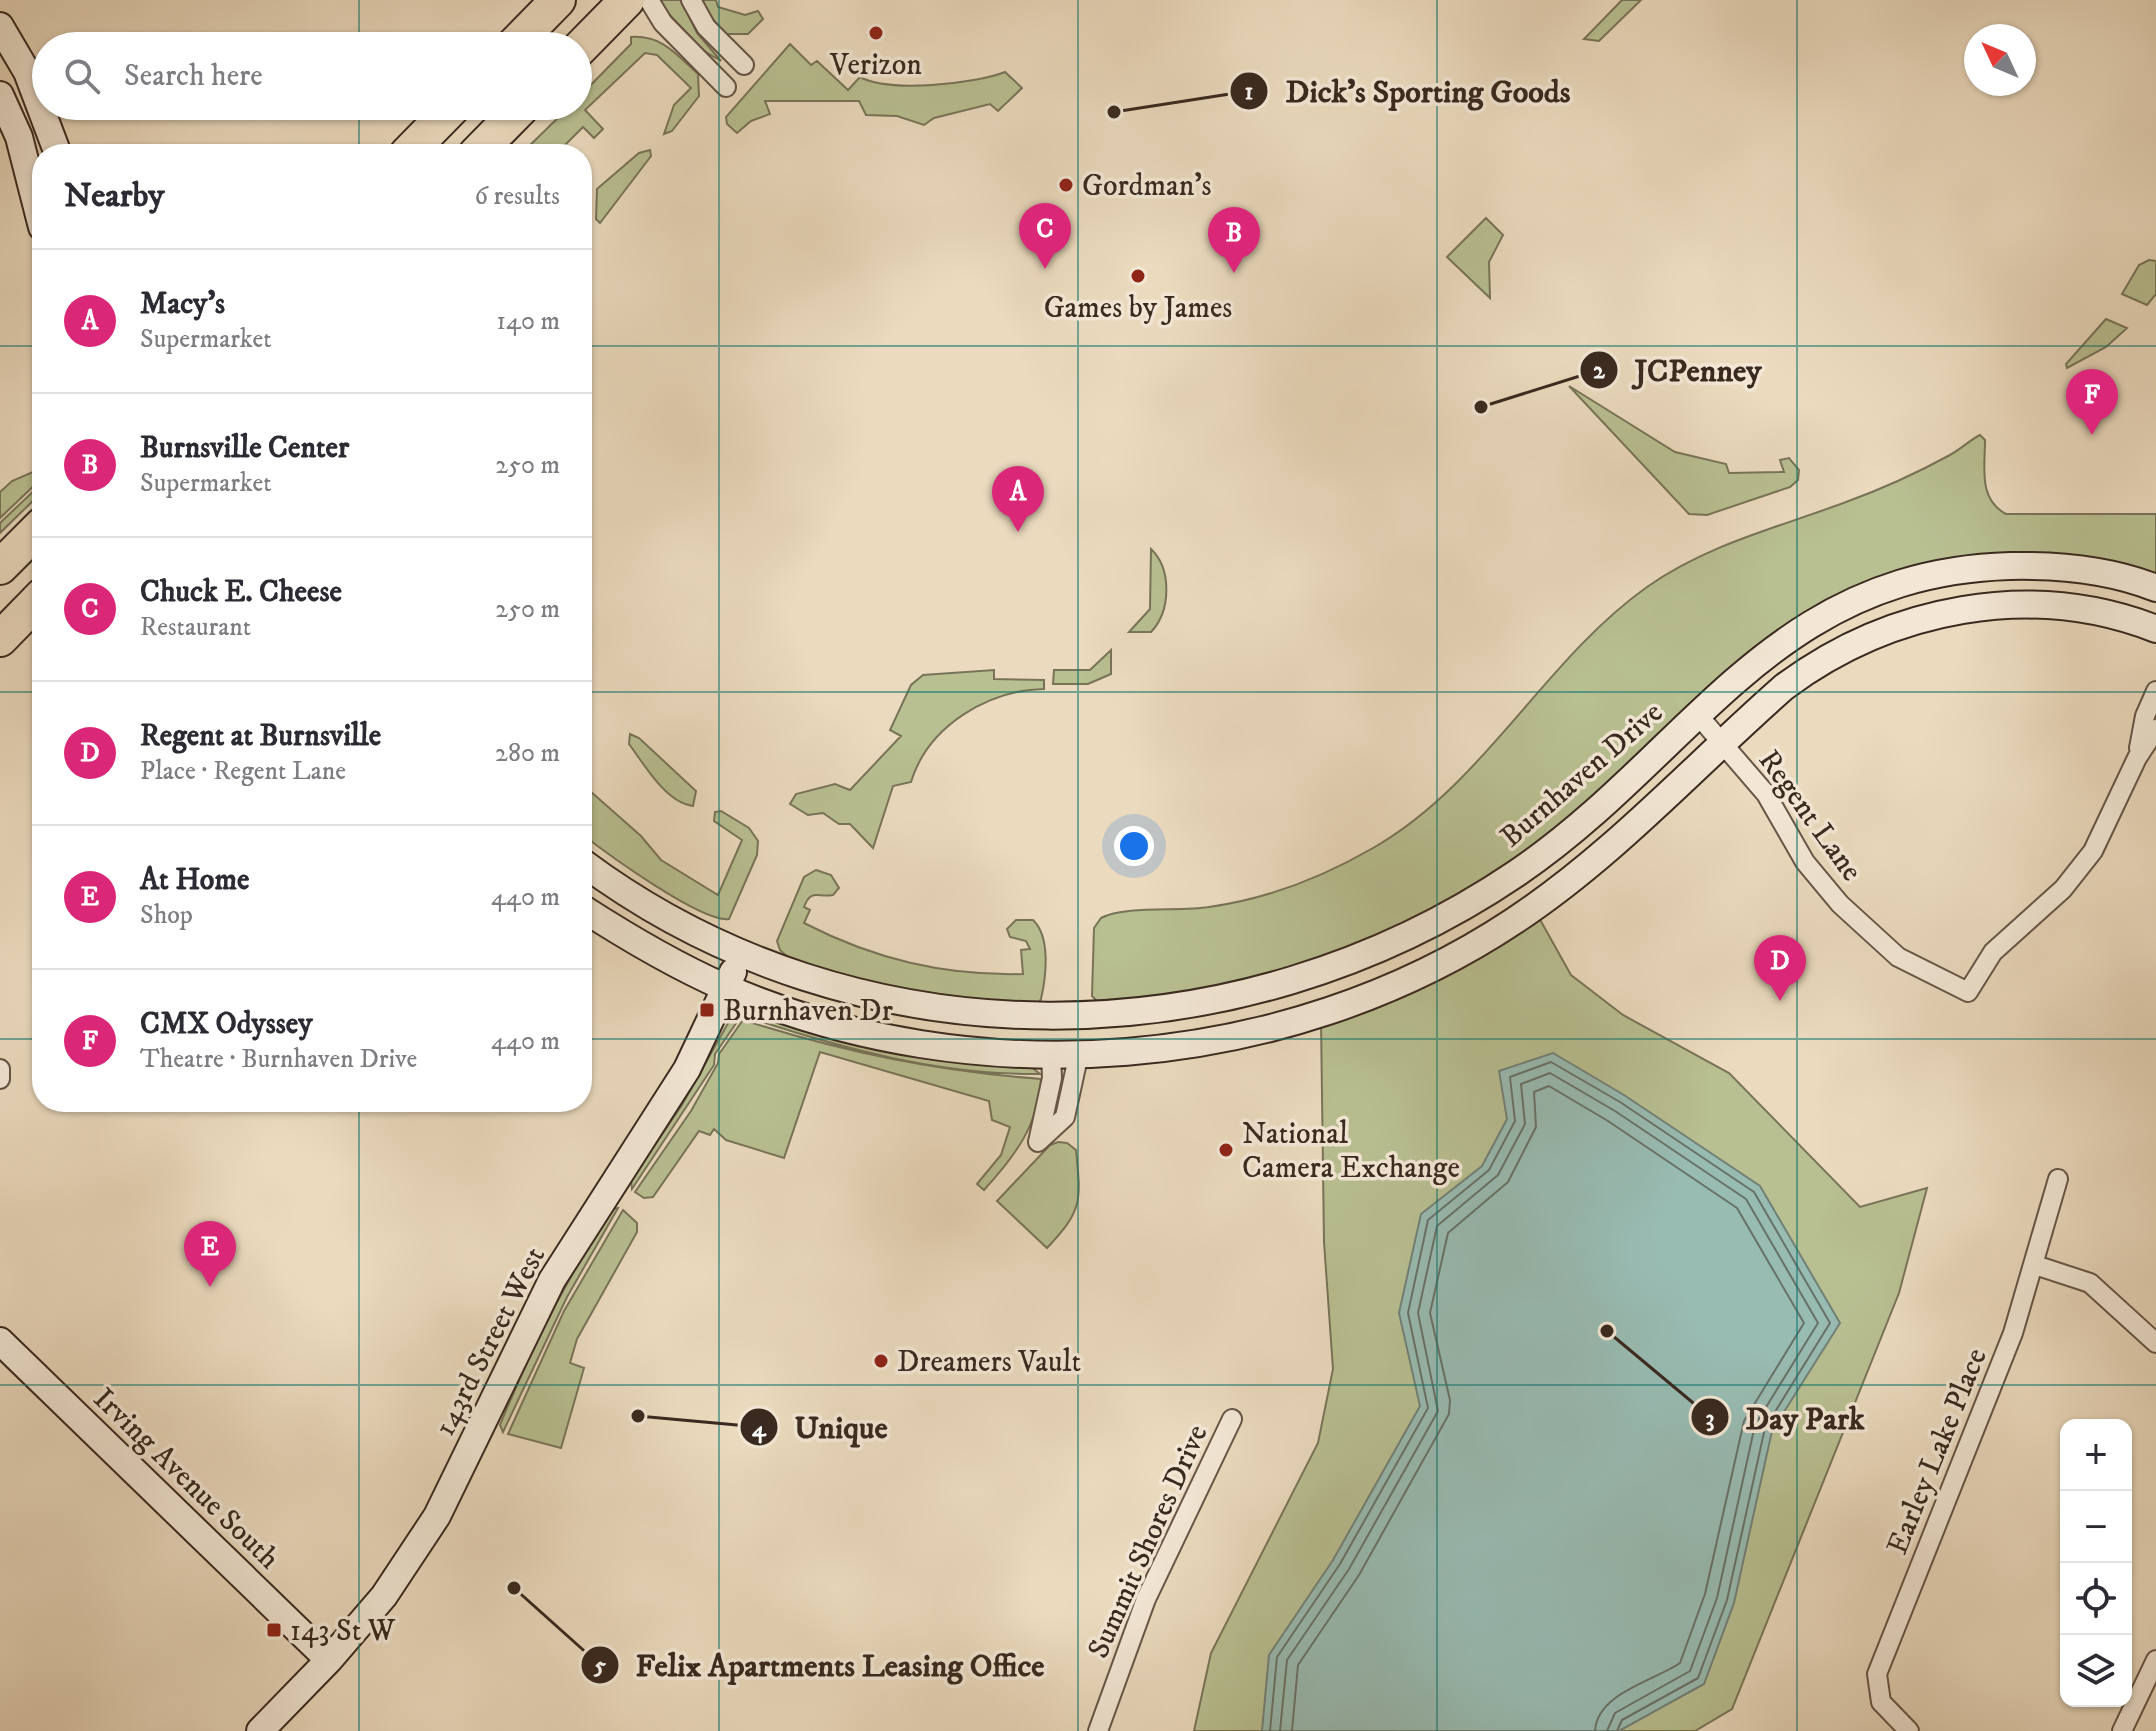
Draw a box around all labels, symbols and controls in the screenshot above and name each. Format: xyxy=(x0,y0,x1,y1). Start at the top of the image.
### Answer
marker: Verizon xyxy=(867,24,885,42)
north arrow xyxy=(1964,24,2036,96)
search box xyxy=(32,32,592,120)
place label: Verizon xyxy=(829,47,922,84)
icon: search xyxy=(60,54,104,98)
text: Search here xyxy=(124,58,263,95)
callout: Dick's Sporting Goods xyxy=(1229,63,1586,119)
text: Dick's Sporting Goods xyxy=(1286,73,1571,113)
text: 1 xyxy=(1245,77,1254,107)
place label: Gordman's xyxy=(1082,168,1212,205)
text: Nearby xyxy=(64,175,165,217)
marker: Gordman's xyxy=(1057,176,1075,194)
text: 6 results xyxy=(474,180,560,213)
pin: C xyxy=(1019,203,1071,269)
pin: B xyxy=(1208,207,1260,273)
marker: Games by James xyxy=(1129,267,1147,285)
text: Macy's xyxy=(140,286,225,323)
place label: Games by James xyxy=(1044,290,1232,327)
text: A xyxy=(82,305,98,338)
text: 140 m xyxy=(496,305,560,338)
text: Supermarket xyxy=(140,323,272,356)
callout: JCPenney xyxy=(1579,342,1778,398)
text: JCPenney xyxy=(1632,352,1762,392)
text: 2 xyxy=(1593,356,1606,386)
pin: F xyxy=(2066,369,2118,435)
text: Burnsville Center xyxy=(140,430,349,467)
text: B xyxy=(82,449,98,482)
text: 250 m xyxy=(495,449,560,482)
pin: A xyxy=(992,466,1044,532)
text: Supermarket xyxy=(140,467,272,500)
text: Chuck E. Cheese xyxy=(140,574,342,611)
text: C xyxy=(81,593,99,626)
text: 250 m xyxy=(495,593,560,626)
text: Restaurant xyxy=(140,611,251,644)
street label: Burnhaven Drive xyxy=(1493,695,1671,856)
text: Regent at Burnsville xyxy=(140,718,381,755)
text: D xyxy=(80,737,100,770)
text: 280 m xyxy=(495,737,560,770)
street label: Regent Lane xyxy=(1750,743,1870,889)
text: Place · Regent Lane xyxy=(140,755,346,788)
your location xyxy=(1114,826,1154,866)
text: At Home xyxy=(140,862,249,899)
text: E xyxy=(81,881,99,914)
text: 440 m xyxy=(491,881,560,914)
text: Shop xyxy=(140,899,193,932)
pin: D xyxy=(1754,935,1806,1001)
place label: Burnhaven Dr xyxy=(723,993,893,1030)
marker: Burnhaven Dr xyxy=(698,1001,716,1019)
text: CMX Odyssey xyxy=(140,1006,313,1043)
text: F xyxy=(82,1025,98,1058)
text: 440 m xyxy=(491,1025,560,1058)
text: Theatre · Burnhaven Drive xyxy=(140,1043,417,1076)
place label: National Camera Exchange xyxy=(1242,1116,1460,1187)
marker: National Camera Exchange xyxy=(1217,1141,1235,1159)
pin: E xyxy=(184,1221,236,1287)
street label: 143rd Street West xyxy=(427,1241,554,1442)
street label: Earley Lake Place xyxy=(1879,1343,1996,1560)
place label: Dreamers Vault xyxy=(897,1344,1081,1381)
marker: Dreamers Vault xyxy=(872,1352,890,1370)
street label: Irving Avenue South xyxy=(85,1381,287,1578)
callout: Day Park xyxy=(1690,1389,1881,1445)
callout: Unique xyxy=(739,1399,904,1455)
text: Day Park xyxy=(1745,1400,1866,1440)
text: 3 xyxy=(1706,1404,1715,1434)
text: Unique xyxy=(794,1409,888,1449)
text: 4 xyxy=(752,1414,767,1444)
street label: Summit Shores Drive xyxy=(1080,1419,1216,1664)
map controls xyxy=(2060,1419,2132,1707)
button: + xyxy=(2060,1419,2132,1491)
button: − xyxy=(2060,1491,2132,1563)
button: locate xyxy=(2060,1563,2132,1635)
place label: 143 St W xyxy=(290,1613,396,1650)
marker: 143 St W xyxy=(265,1621,283,1639)
button: layers xyxy=(2060,1635,2132,1707)
callout: Felix Apartments Leasing Office xyxy=(580,1637,1061,1693)
text: Felix Apartments Leasing Office xyxy=(636,1647,1044,1687)
text: 5 xyxy=(593,1651,606,1681)

